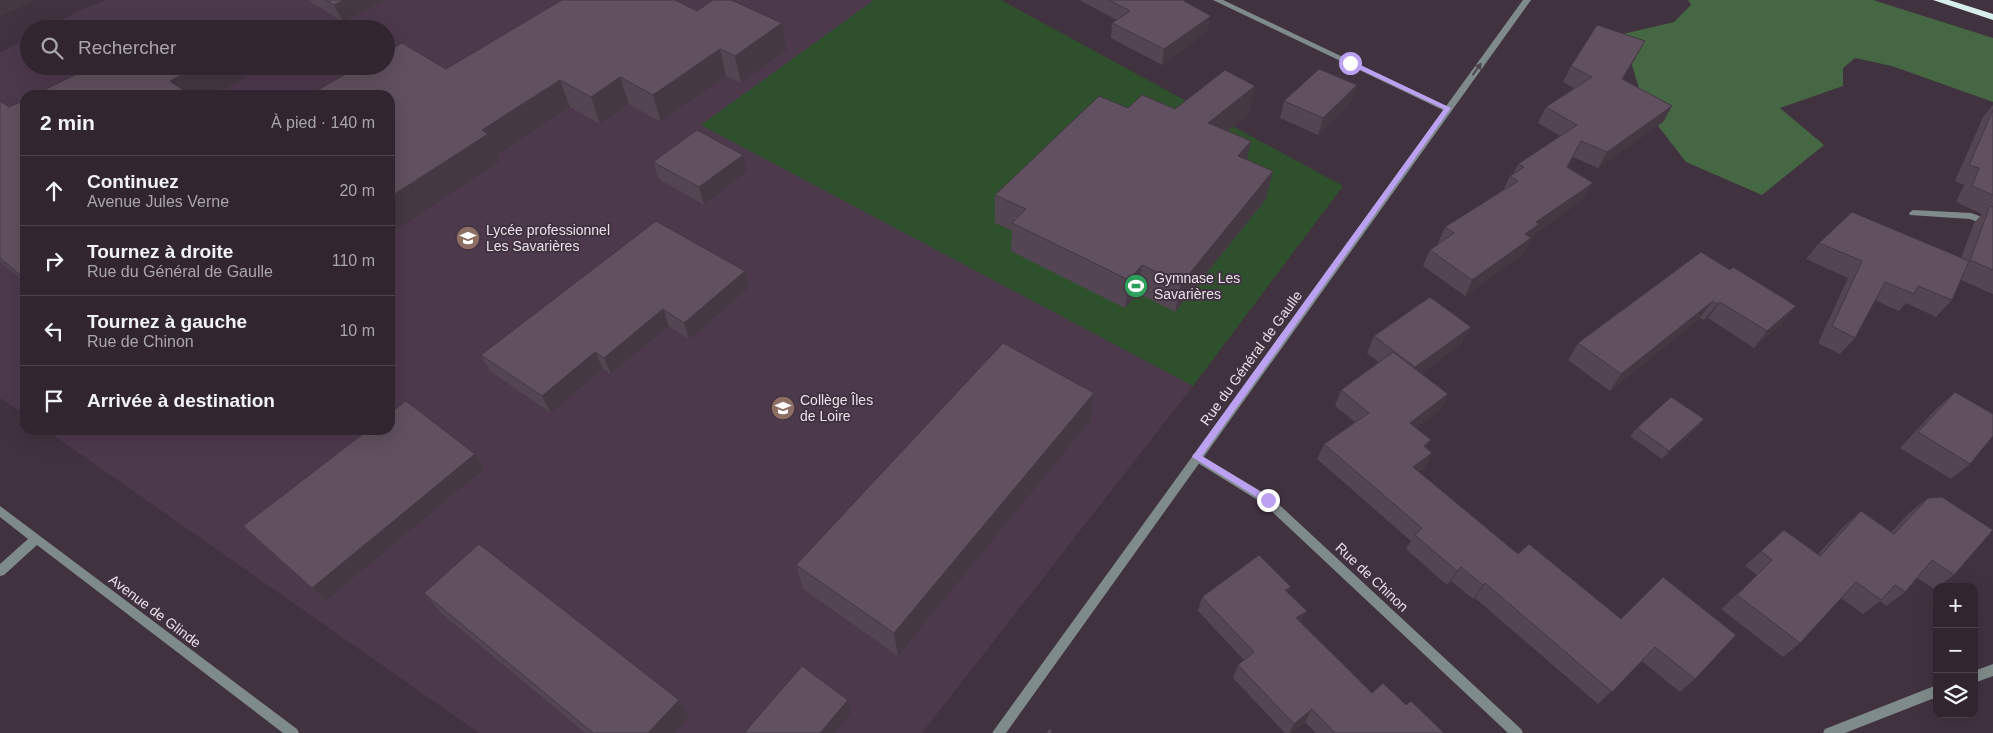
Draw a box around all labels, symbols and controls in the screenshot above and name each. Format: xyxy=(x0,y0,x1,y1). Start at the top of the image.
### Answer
search box xyxy=(20,20,395,75)
icon: search xyxy=(38,34,66,62)
text: Rechercher xyxy=(78,37,176,58)
route start xyxy=(1339,52,1362,75)
one-way arrow xyxy=(1472,62,1482,76)
text: 2 min xyxy=(40,111,95,134)
text: À pied · 140 m xyxy=(271,114,375,131)
text: Continuez xyxy=(87,171,179,192)
icon: ahead xyxy=(40,177,68,205)
text: 20 m xyxy=(339,182,375,199)
text: Avenue Jules Verne xyxy=(87,193,229,210)
place label: Lycée professionnel Les Savarières xyxy=(486,222,610,254)
school or university icon: Lycée professionnel Les Savarières xyxy=(455,225,481,251)
text: Tournez à droite xyxy=(87,241,233,262)
icon: right xyxy=(40,247,68,275)
text: 110 m xyxy=(332,252,375,269)
text: Rue du Général de Gaulle xyxy=(87,263,273,280)
place label: Gymnase Les Savarières xyxy=(1154,270,1240,302)
sports icon: Gymnase Les Savarières xyxy=(1123,273,1149,299)
street label: Rue du Général de Gaulle xyxy=(1197,287,1305,429)
text: Tournez à gauche xyxy=(87,311,247,332)
icon: left xyxy=(40,317,68,345)
text: 10 m xyxy=(339,322,375,339)
text: Rue de Chinon xyxy=(87,333,194,350)
icon: arrive xyxy=(40,387,68,415)
text: Arrivée à destination xyxy=(87,390,275,411)
place label: Collège Îles de Loire xyxy=(800,392,873,424)
school or university icon: Collège Îles de Loire xyxy=(770,395,796,421)
route end xyxy=(1257,489,1280,512)
street label: Rue de Chinon xyxy=(1332,539,1412,615)
street label: Avenue de Glinde xyxy=(106,571,204,651)
map controls xyxy=(1933,583,1978,718)
button: + xyxy=(1933,583,1978,628)
button: − xyxy=(1933,628,1978,673)
button: layers xyxy=(1933,673,1978,718)

